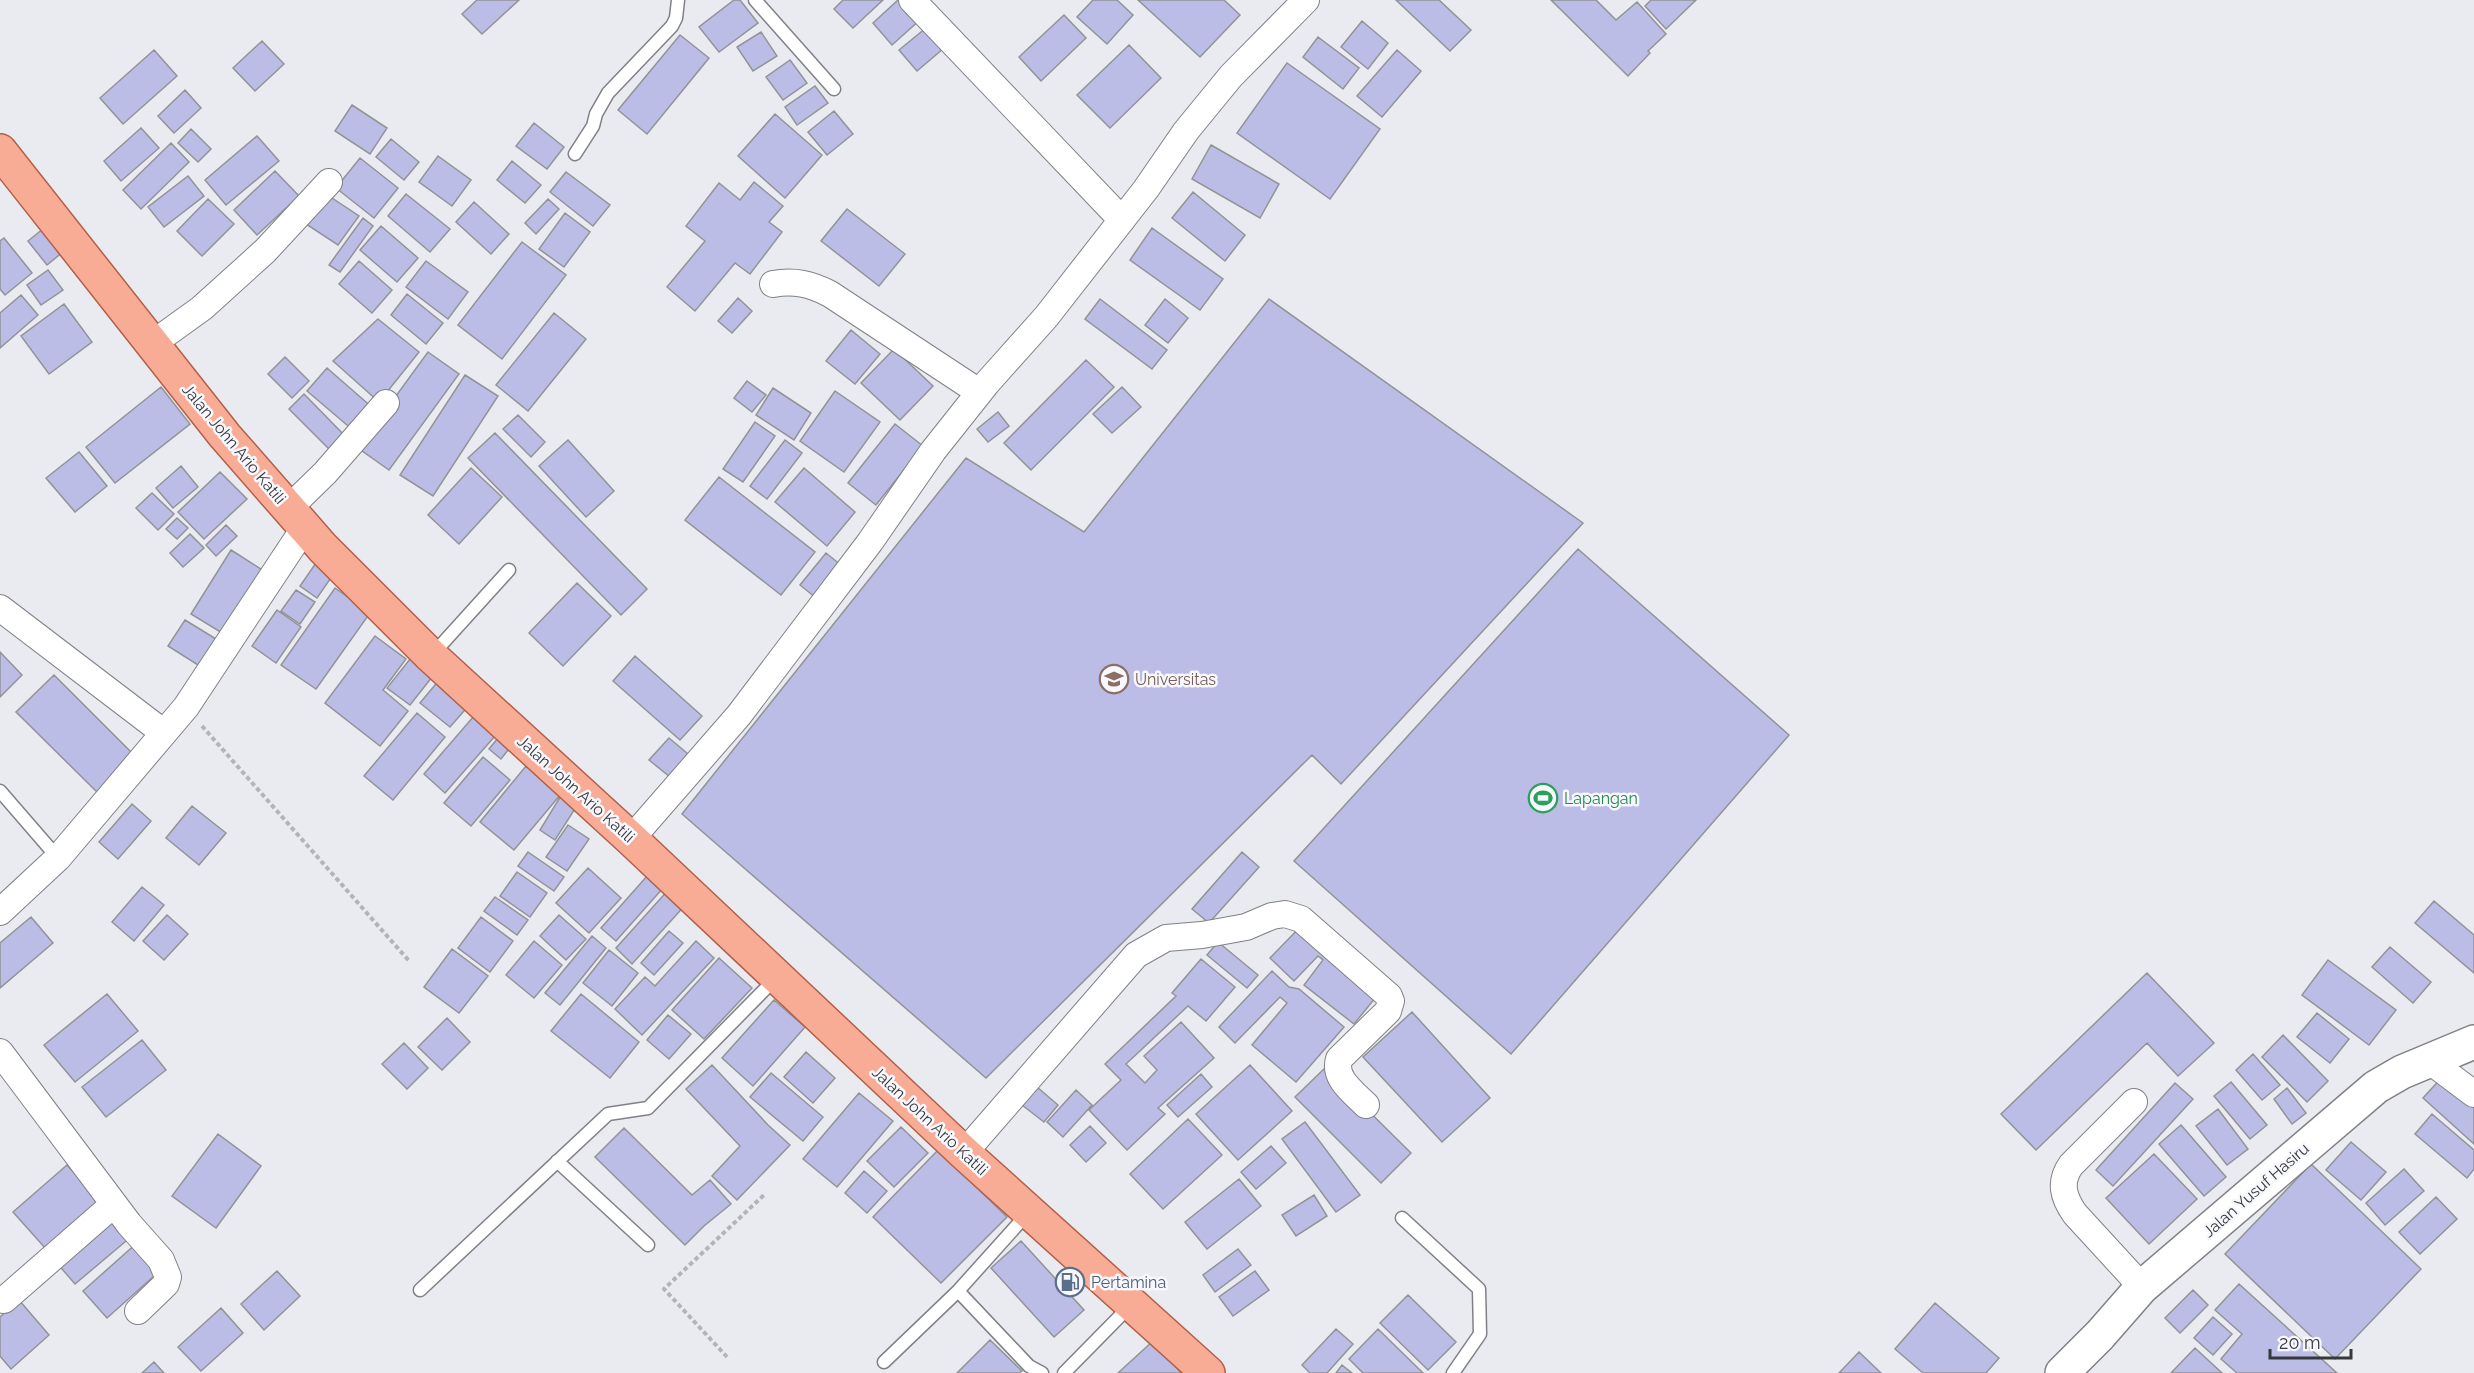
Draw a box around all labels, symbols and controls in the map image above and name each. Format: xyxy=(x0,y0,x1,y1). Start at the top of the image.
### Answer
street label: Jalan John Ario Katili xyxy=(178,380,290,508)
school or university icon: Universitas xyxy=(1098,663,1130,695)
place label: Universitas xyxy=(1135,670,1216,689)
street label: Jalan John Ario Katili xyxy=(514,731,638,847)
sports icon: Lapangan xyxy=(1527,782,1559,814)
place label: Lapangan xyxy=(1564,789,1638,808)
street label: Jalan John Ario Katili xyxy=(868,1063,992,1179)
street label: Jalan Yusuf Hasiru xyxy=(2199,1139,2313,1241)
fuel station icon: Pertamina xyxy=(1054,1266,1086,1298)
place label: Pertamina xyxy=(1091,1273,1166,1292)
scale bar xyxy=(2270,1322,2351,1360)
text: 20 m xyxy=(2279,1332,2321,1353)

